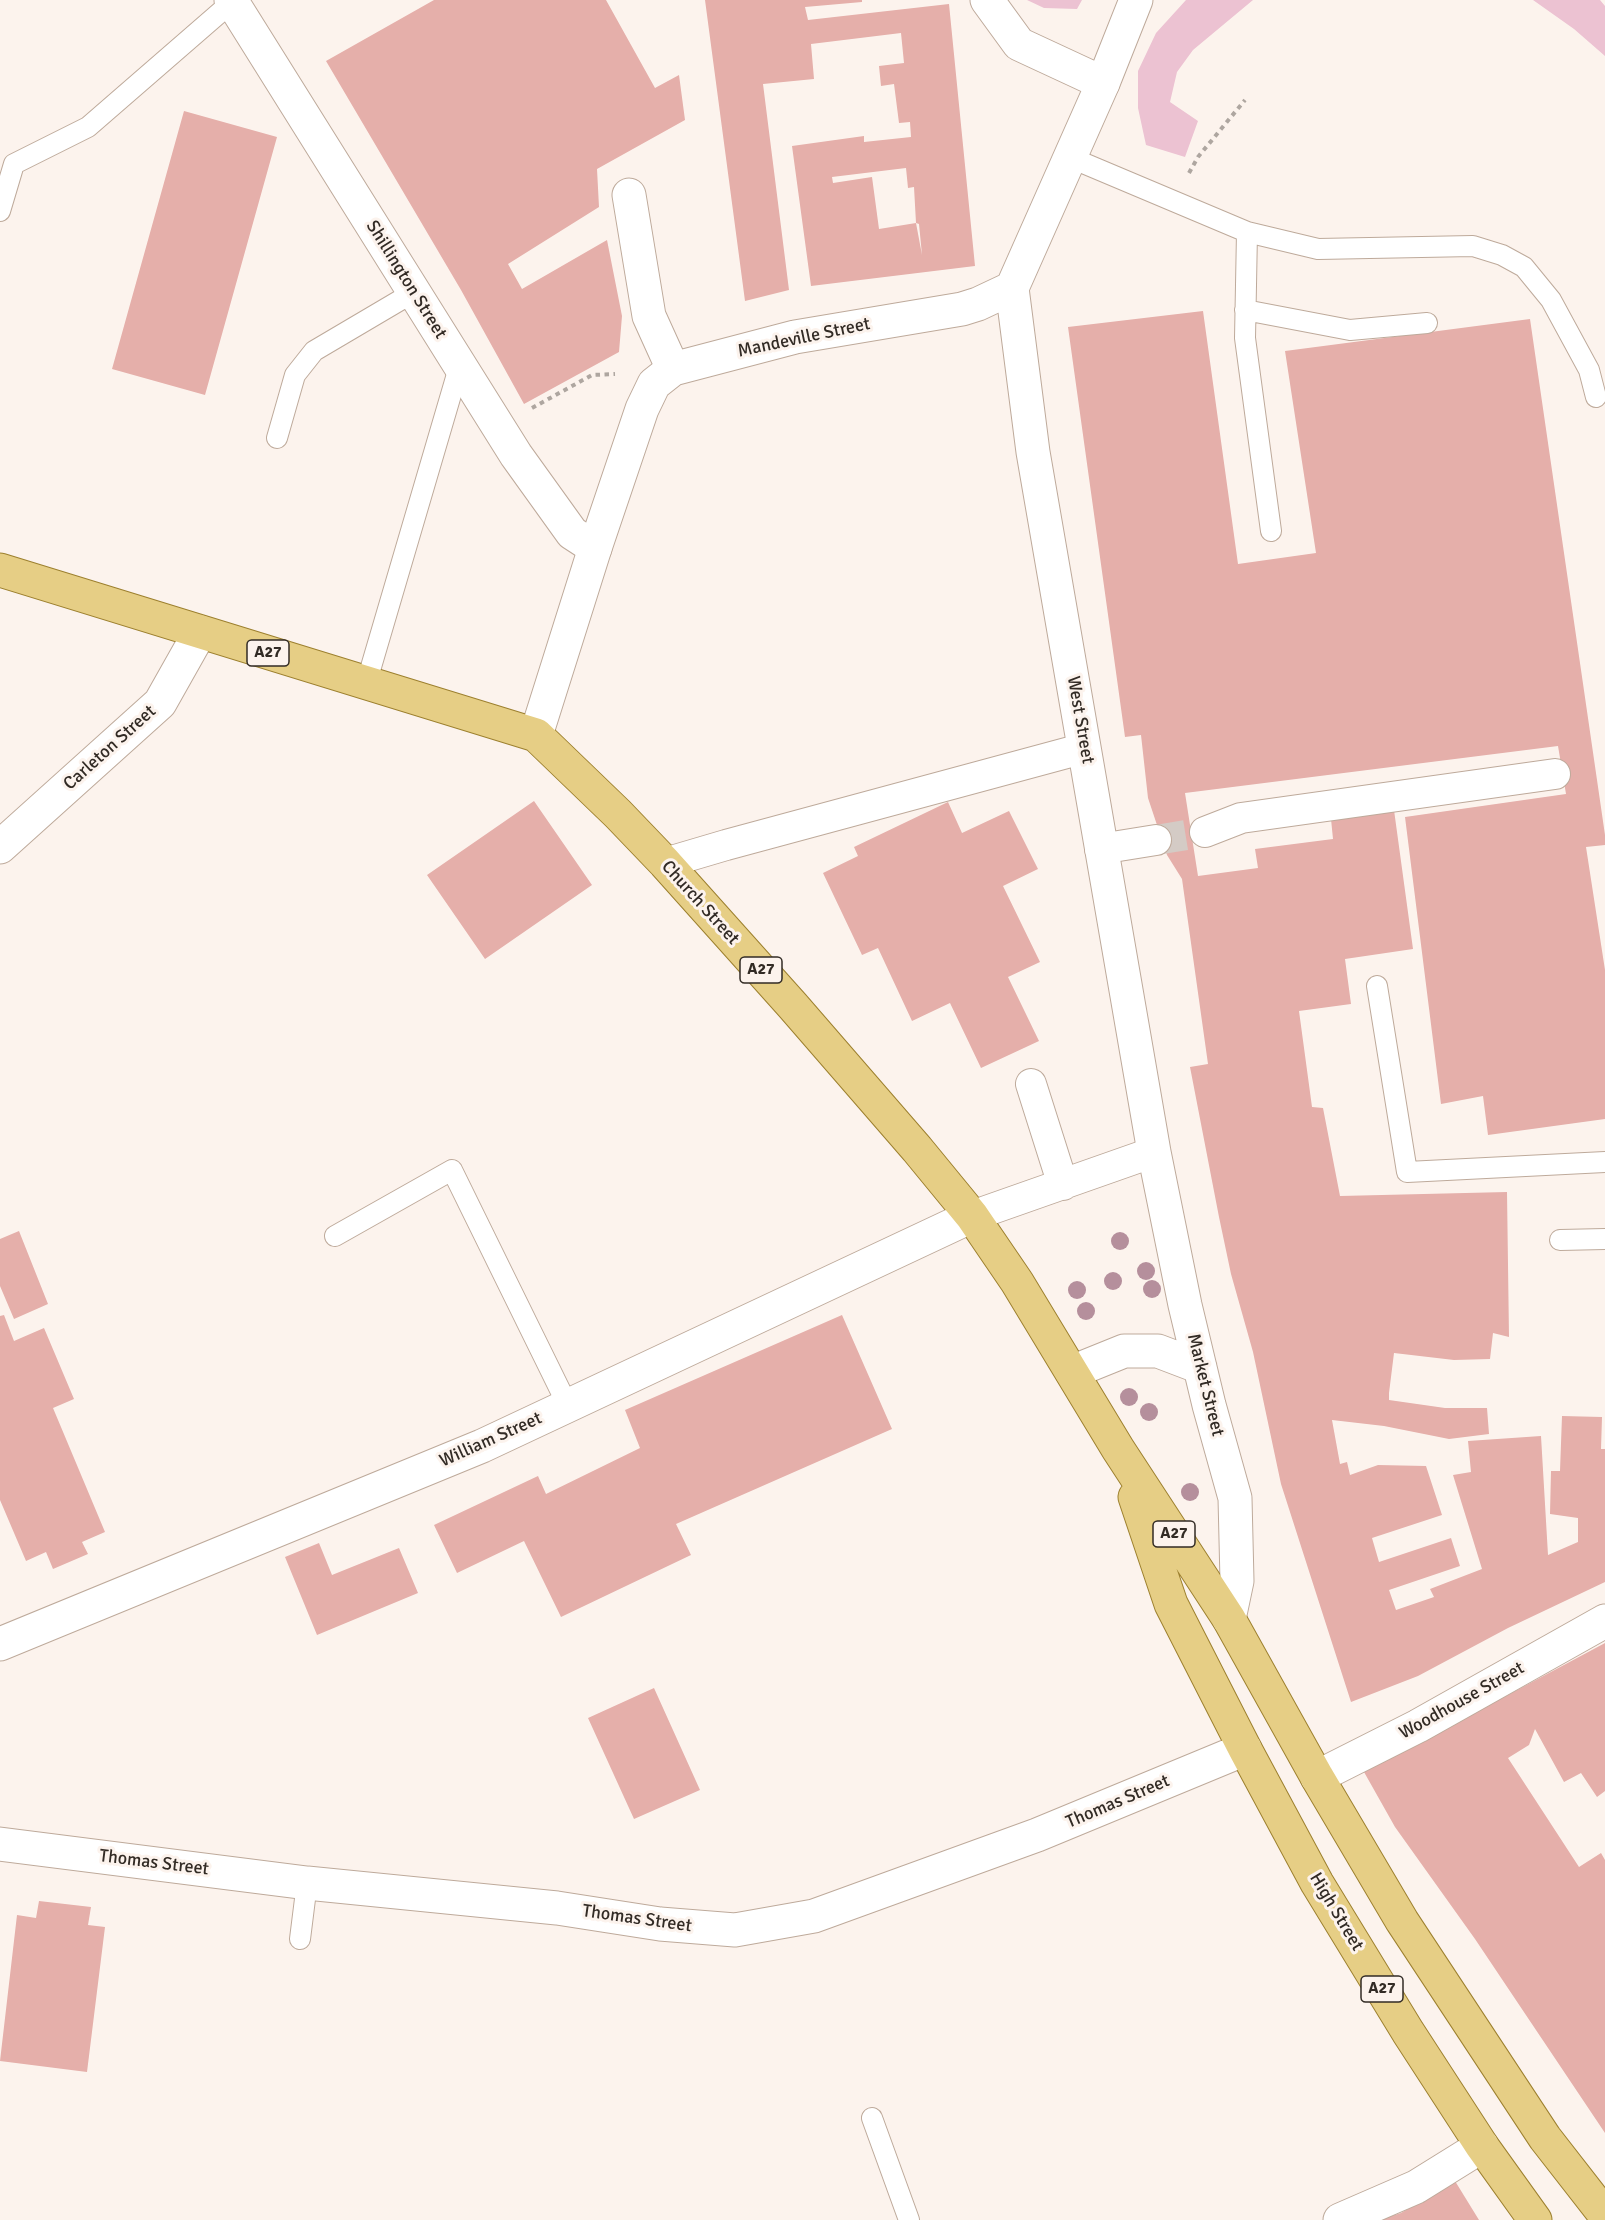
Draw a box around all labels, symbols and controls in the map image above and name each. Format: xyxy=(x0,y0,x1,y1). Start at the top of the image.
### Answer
street label: Shillington Street xyxy=(361,217,451,343)
street label: Mandeville Street xyxy=(736,313,872,363)
road number: A27 xyxy=(247,640,289,666)
street label: West Street xyxy=(1062,674,1098,766)
street label: Carleton Street xyxy=(59,701,161,795)
street label: Church Street xyxy=(657,856,743,950)
road number: A27 xyxy=(740,957,782,983)
street label: Market Street xyxy=(1182,1331,1228,1439)
street label: William Street xyxy=(437,1408,545,1472)
road number: A27 xyxy=(1153,1521,1195,1547)
street label: Woodhouse Street xyxy=(1396,1658,1528,1744)
street label: Thomas Street xyxy=(1063,1771,1173,1833)
street label: Thomas Street xyxy=(98,1846,210,1880)
street label: High Street xyxy=(1304,1869,1368,1955)
street label: Thomas Street xyxy=(581,1901,693,1937)
road number: A27 xyxy=(1361,1976,1403,2002)

